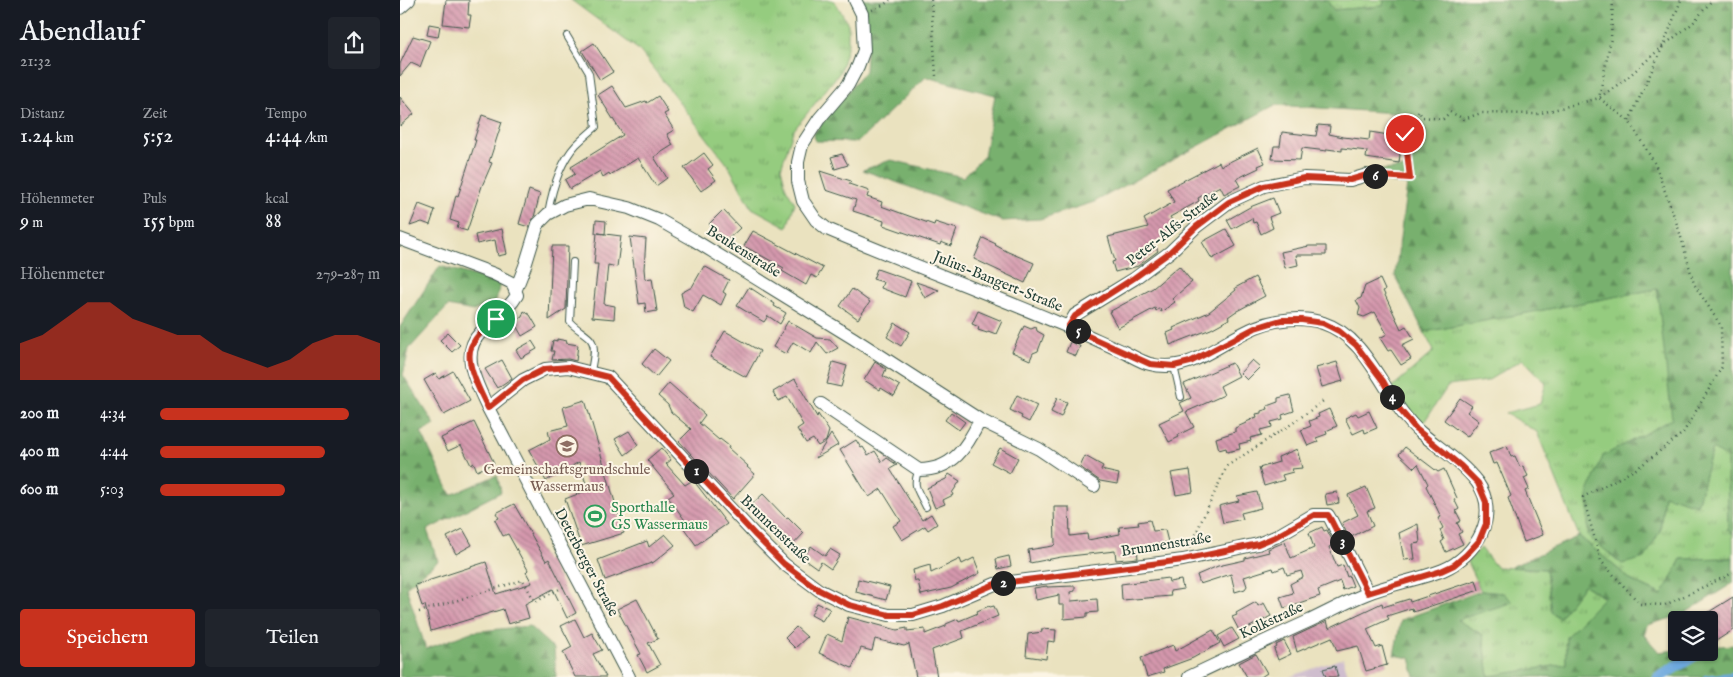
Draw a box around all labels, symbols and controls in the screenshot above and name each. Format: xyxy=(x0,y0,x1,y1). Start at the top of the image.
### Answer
text: Abendlauf xyxy=(20,15,141,50)
button: share xyxy=(328,17,380,69)
text: 21:32 xyxy=(20,52,51,72)
text: Distanz xyxy=(20,105,65,123)
text: Zeit xyxy=(143,105,167,123)
text: Tempo xyxy=(265,105,307,123)
pin xyxy=(1384,113,1426,155)
icon: check xyxy=(1391,120,1419,148)
text: 1.24 xyxy=(20,123,52,150)
text: 5:52 xyxy=(143,123,173,150)
text: 4:44 xyxy=(265,123,302,150)
text: km xyxy=(52,129,74,147)
text: /km xyxy=(302,129,328,147)
pin: 6 xyxy=(1362,164,1388,188)
text: 6 xyxy=(1373,167,1378,185)
street label: Peter-Alfs-Straße xyxy=(1123,187,1222,270)
text: Höhenmeter xyxy=(20,190,94,208)
text: Puls xyxy=(143,190,167,208)
text: kcal xyxy=(265,190,289,208)
text: 9 xyxy=(20,208,29,235)
text: 155 xyxy=(143,208,166,235)
text: 88 xyxy=(265,208,282,235)
text: m xyxy=(29,214,43,232)
text: bpm xyxy=(166,214,195,232)
street label: Beukenstraße xyxy=(703,221,785,282)
street label: Julius-Bangert-Straße xyxy=(928,246,1065,316)
text: Höhenmeter xyxy=(20,265,105,285)
text: 279–287 m xyxy=(316,265,380,285)
pin xyxy=(475,298,517,340)
icon: arrive xyxy=(482,305,510,333)
pin: 5 xyxy=(1066,318,1090,344)
text: 5 xyxy=(1076,322,1081,340)
pin: 4 xyxy=(1380,384,1404,410)
text: 4 xyxy=(1389,388,1396,406)
text: 200 m xyxy=(20,404,59,424)
text: 4:34 xyxy=(100,404,126,424)
school or university icon: Gemeinschaftsgrundschule Wassermaus xyxy=(555,434,579,458)
text: 400 m xyxy=(20,442,59,462)
text: 4:44 xyxy=(100,442,128,462)
pin: 1 xyxy=(684,458,708,484)
place label: Gemeinschaftsgrundschule Wassermaus xyxy=(484,460,651,496)
text: 1 xyxy=(694,462,699,480)
text: 600 m xyxy=(20,480,58,500)
text: 5:03 xyxy=(100,480,124,500)
street label: Brunnenstraße xyxy=(736,491,815,568)
place label: Sporthalle GS Wassermaus xyxy=(611,498,708,534)
sports icon: Sporthalle GS Wassermaus xyxy=(583,504,607,528)
street label: Deterberger Straße xyxy=(550,505,623,620)
street label: Brunnenstraße xyxy=(1120,528,1213,561)
pin: 3 xyxy=(1330,530,1354,554)
text: 3 xyxy=(1340,533,1345,551)
pin: 2 xyxy=(990,570,1016,596)
text: 2 xyxy=(1000,574,1007,592)
street label: Kolkstraße xyxy=(1236,597,1306,643)
button: Speichern xyxy=(20,609,195,667)
button: Teilen xyxy=(205,609,380,667)
map controls xyxy=(1668,611,1718,661)
button: layers xyxy=(1668,611,1718,661)

